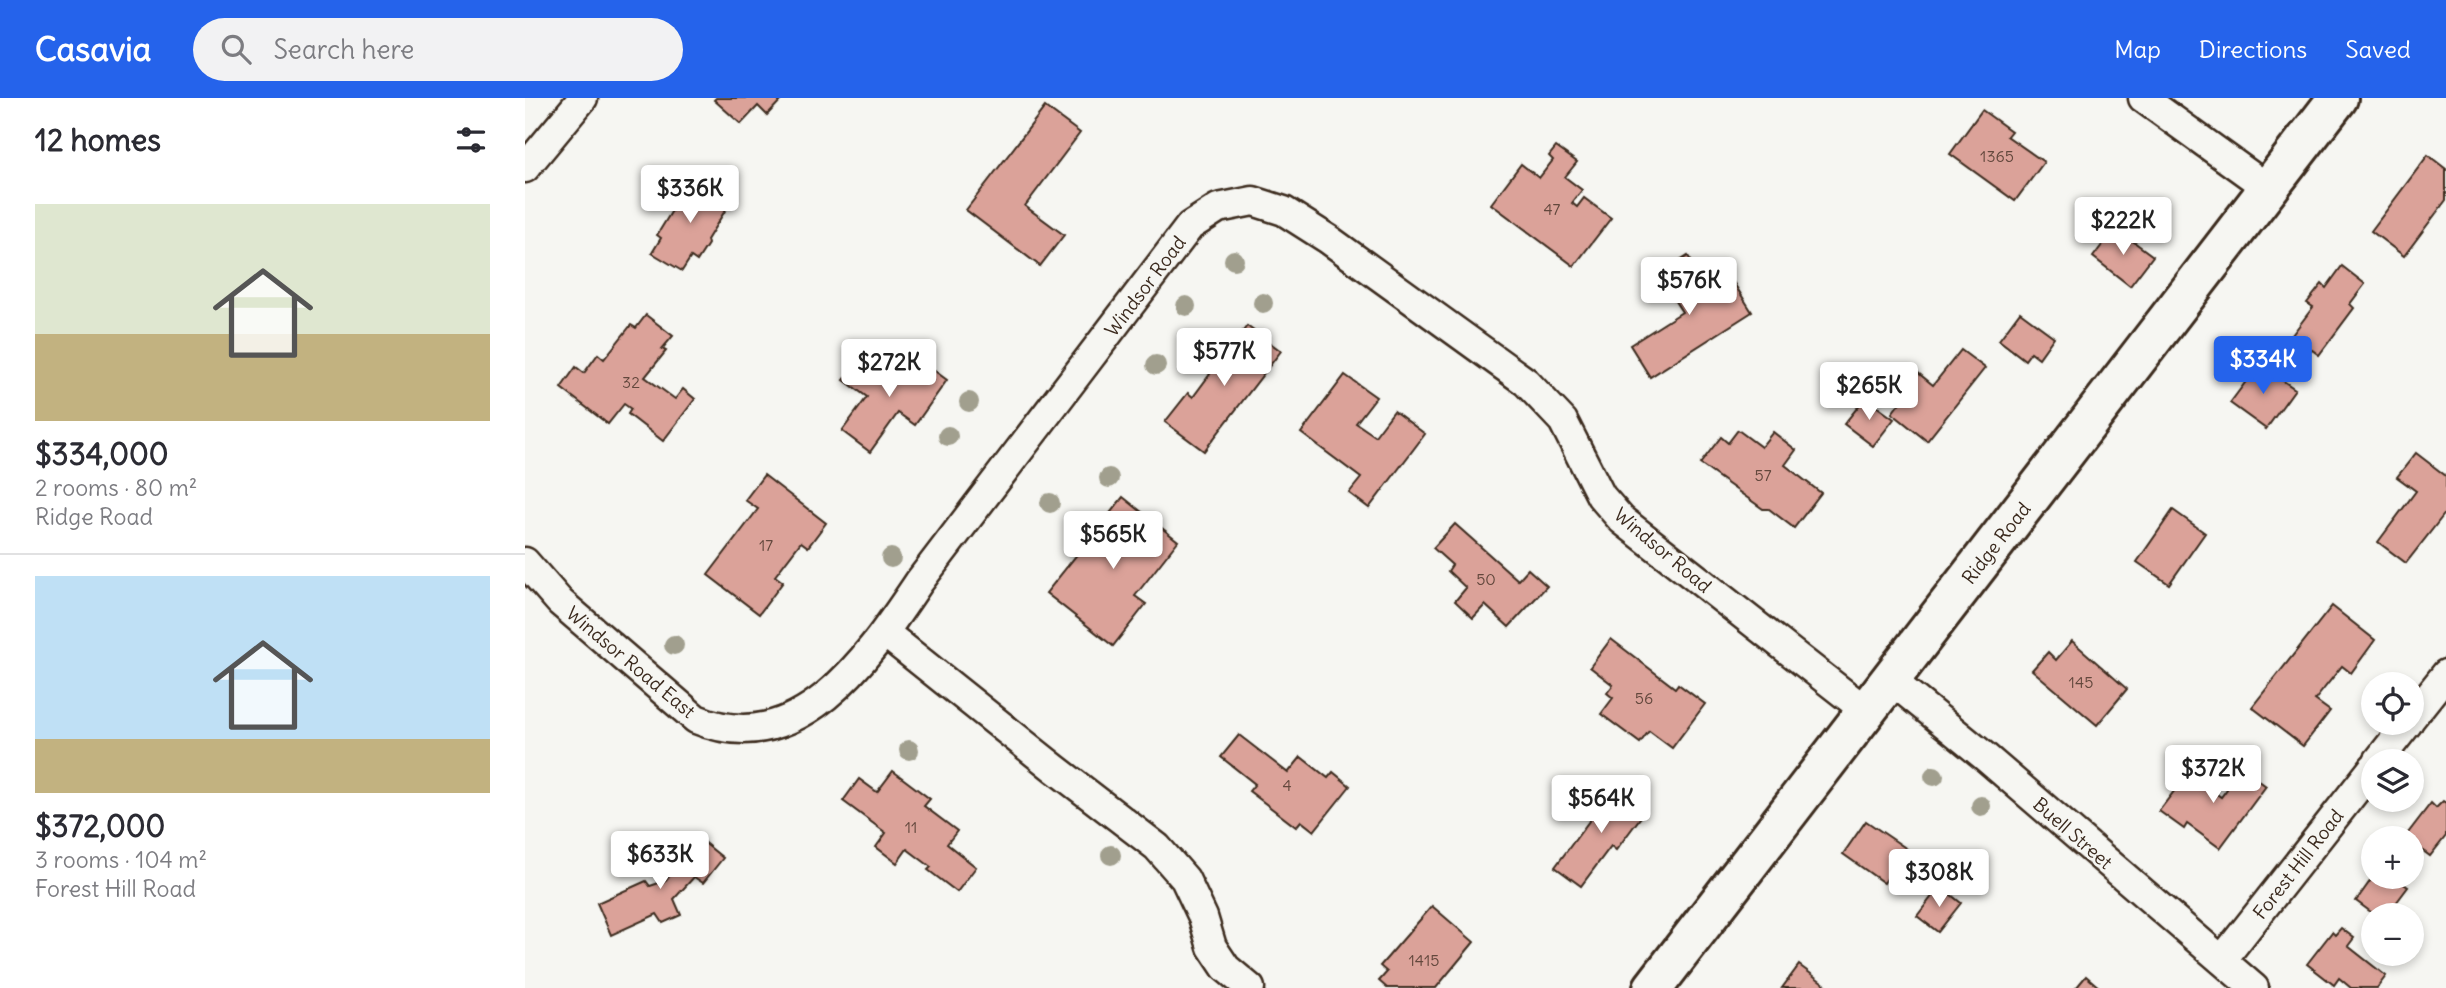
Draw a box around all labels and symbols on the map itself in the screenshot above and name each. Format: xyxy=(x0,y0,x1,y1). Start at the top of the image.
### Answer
house number: 1365 xyxy=(1980,146,2014,166)
pin: $336K xyxy=(641,166,739,225)
pin: $222K xyxy=(2074,198,2172,257)
house number: 47 xyxy=(1544,199,1561,219)
street label: Windsor Road xyxy=(1099,231,1191,341)
pin: $576K xyxy=(1640,258,1738,317)
pin: $577K xyxy=(1175,328,1273,388)
pin: $334K xyxy=(2214,336,2312,396)
pin: $272K xyxy=(840,340,938,399)
pin: $265K xyxy=(1820,362,1918,422)
house number: 32 xyxy=(622,372,640,392)
house number: 57 xyxy=(1754,465,1772,485)
street label: Ridge Road xyxy=(1957,497,2035,589)
street label: Windsor Road xyxy=(1609,502,1717,598)
pin: $565K xyxy=(1064,512,1162,571)
house number: 17 xyxy=(759,535,773,555)
house number: 50 xyxy=(1476,569,1496,589)
street label: Windsor Road East xyxy=(562,601,700,723)
house number: 145 xyxy=(2069,672,2093,692)
house number: 56 xyxy=(1635,688,1653,708)
pin: $372K xyxy=(2164,746,2262,805)
house number: 4 xyxy=(1282,775,1292,795)
pin: $564K xyxy=(1552,776,1650,835)
street label: Buell Street xyxy=(2028,792,2118,874)
street label: Forest Hill Road xyxy=(2248,804,2348,924)
house number: 11 xyxy=(905,817,917,837)
pin: $633K xyxy=(611,832,709,891)
pin: $308K xyxy=(1890,850,1988,909)
house number: 1415 xyxy=(1409,950,1440,970)

